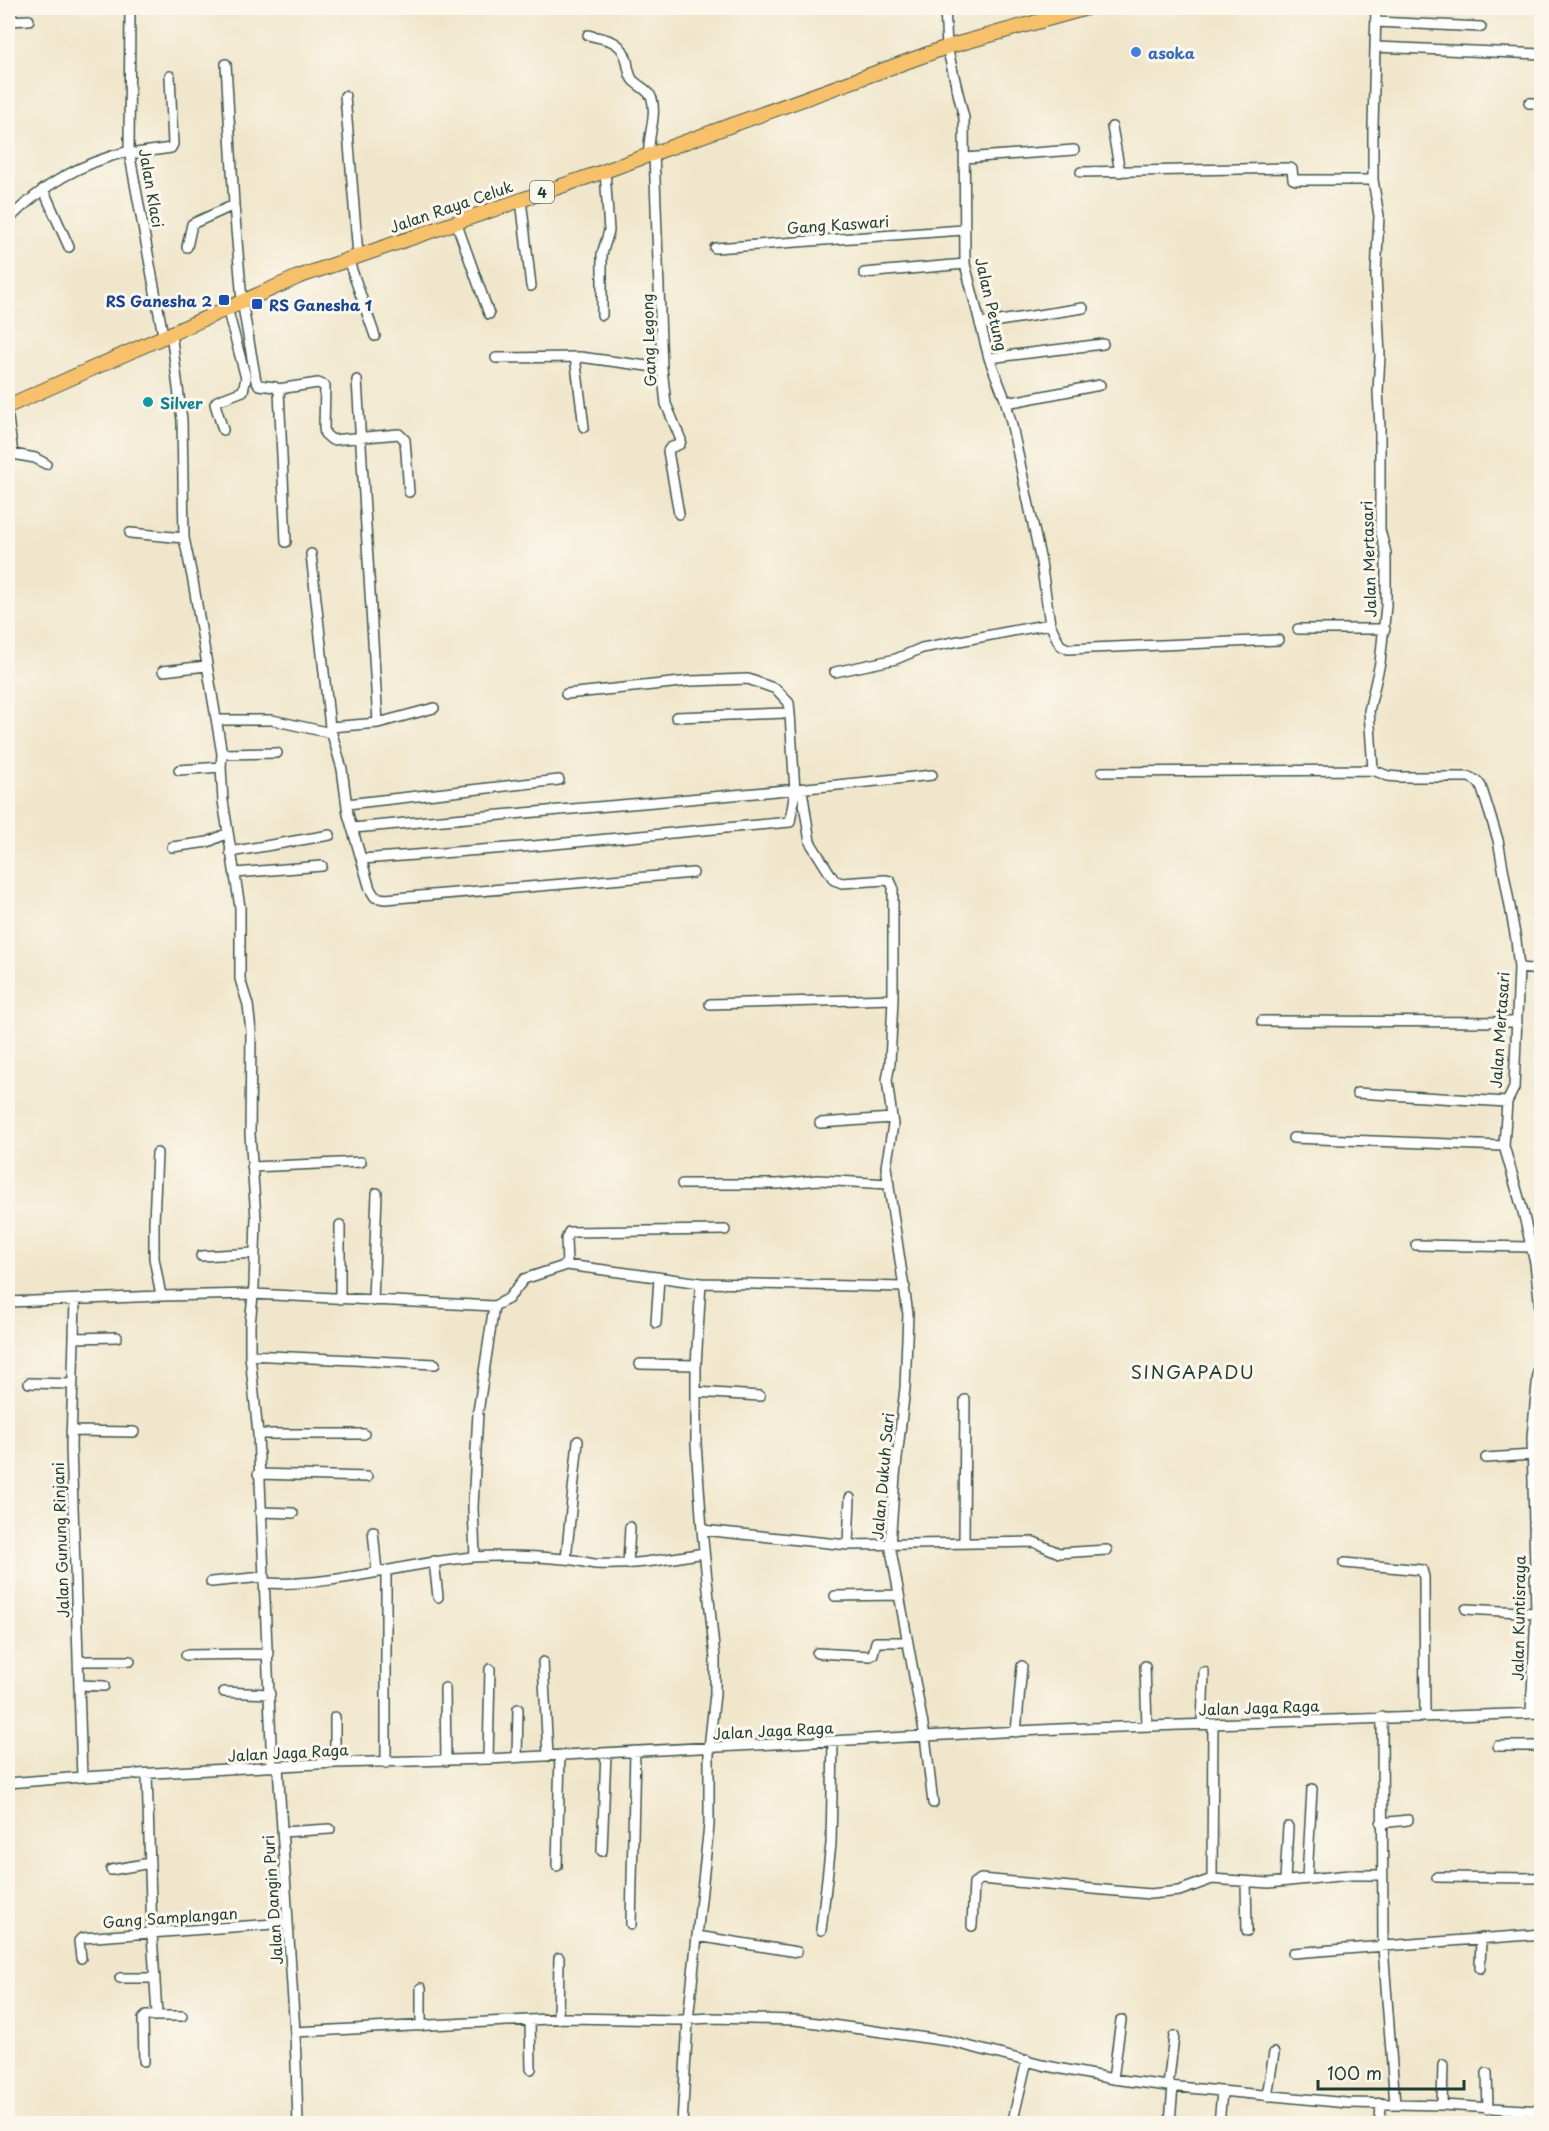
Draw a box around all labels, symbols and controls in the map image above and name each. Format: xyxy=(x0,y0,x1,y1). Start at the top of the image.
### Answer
place label: asoka xyxy=(1148,41,1195,64)
marker: asoka xyxy=(1129,45,1143,59)
street label: Jalan Klaci xyxy=(134,147,170,229)
street label: Jalan Raya Celuk xyxy=(386,174,516,238)
road number: 4 xyxy=(530,181,554,203)
street label: Gang Kaswari xyxy=(786,209,890,239)
street label: Jalan Petung xyxy=(970,255,1014,353)
place label: RS Ganesha 2 xyxy=(106,289,212,312)
marker: RS Ganesha 2 xyxy=(217,293,231,307)
place label: RS Ganesha 1 xyxy=(269,293,372,316)
street label: Gang Legong xyxy=(635,293,661,387)
marker: RS Ganesha 1 xyxy=(250,297,264,311)
place label: Silver xyxy=(160,391,203,414)
marker: Silver xyxy=(141,395,155,409)
street label: Jalan Mertasari xyxy=(1354,500,1382,618)
street label: Jalan Mertasari xyxy=(1483,971,1515,1089)
district label: SINGAPADU xyxy=(1131,1358,1255,1385)
street label: Jalan Dukuh Sari xyxy=(865,1412,899,1540)
street label: Jalan Gunung Rinjani xyxy=(46,1462,74,1618)
street label: Jalan Kuntisraya xyxy=(1505,1555,1531,1681)
street label: Jalan Jaga Raga xyxy=(1198,1693,1321,1721)
street label: Jalan Jaga Raga xyxy=(712,1715,835,1745)
street label: Jalan Jaga Raga xyxy=(227,1737,350,1767)
street label: Jalan Dangin Puri xyxy=(256,1834,288,1966)
street label: Gang Samplangan xyxy=(102,1901,238,1933)
scale bar xyxy=(1318,2053,1464,2091)
text: 100 m xyxy=(1327,2059,1382,2086)

